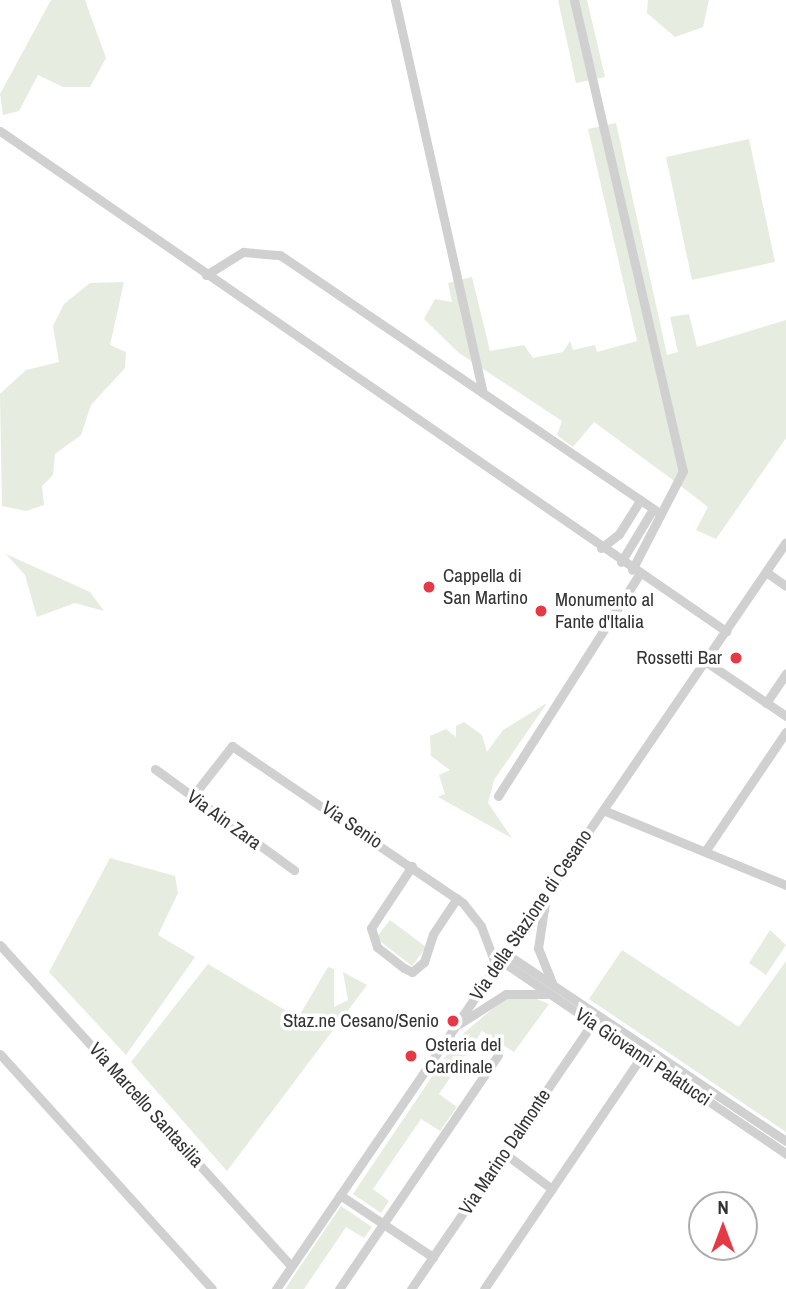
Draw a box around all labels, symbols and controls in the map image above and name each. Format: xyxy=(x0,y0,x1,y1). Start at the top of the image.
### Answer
place label: Cappella di San Martino xyxy=(443,565,528,609)
marker: Cappella di San Martino xyxy=(421,579,437,595)
place label: Monumento al Fante d'Italia xyxy=(555,589,654,633)
marker: Monumento al Fante d'Italia xyxy=(533,603,549,619)
place label: Rossetti Bar xyxy=(636,647,722,669)
marker: Rossetti Bar xyxy=(728,650,744,666)
street label: Via Ain Zara xyxy=(182,785,266,855)
street label: Via Senio xyxy=(317,796,387,854)
street label: Via della Stazione di Cesano xyxy=(465,825,597,1005)
street label: Via Giovanni Palatucci xyxy=(571,1003,715,1111)
place label: Staz.ne Cesano/Senio xyxy=(283,1010,439,1032)
marker: Staz.ne Cesano/Senio xyxy=(445,1013,461,1029)
place label: Osteria del Cardinale xyxy=(425,1034,501,1078)
street label: Via Marcello Santasilia xyxy=(84,1038,208,1172)
marker: Osteria del Cardinale xyxy=(403,1048,419,1064)
street label: Via Marino Dalmonte xyxy=(454,1085,556,1219)
north arrow xyxy=(688,1191,758,1261)
text: N xyxy=(717,1194,729,1220)

